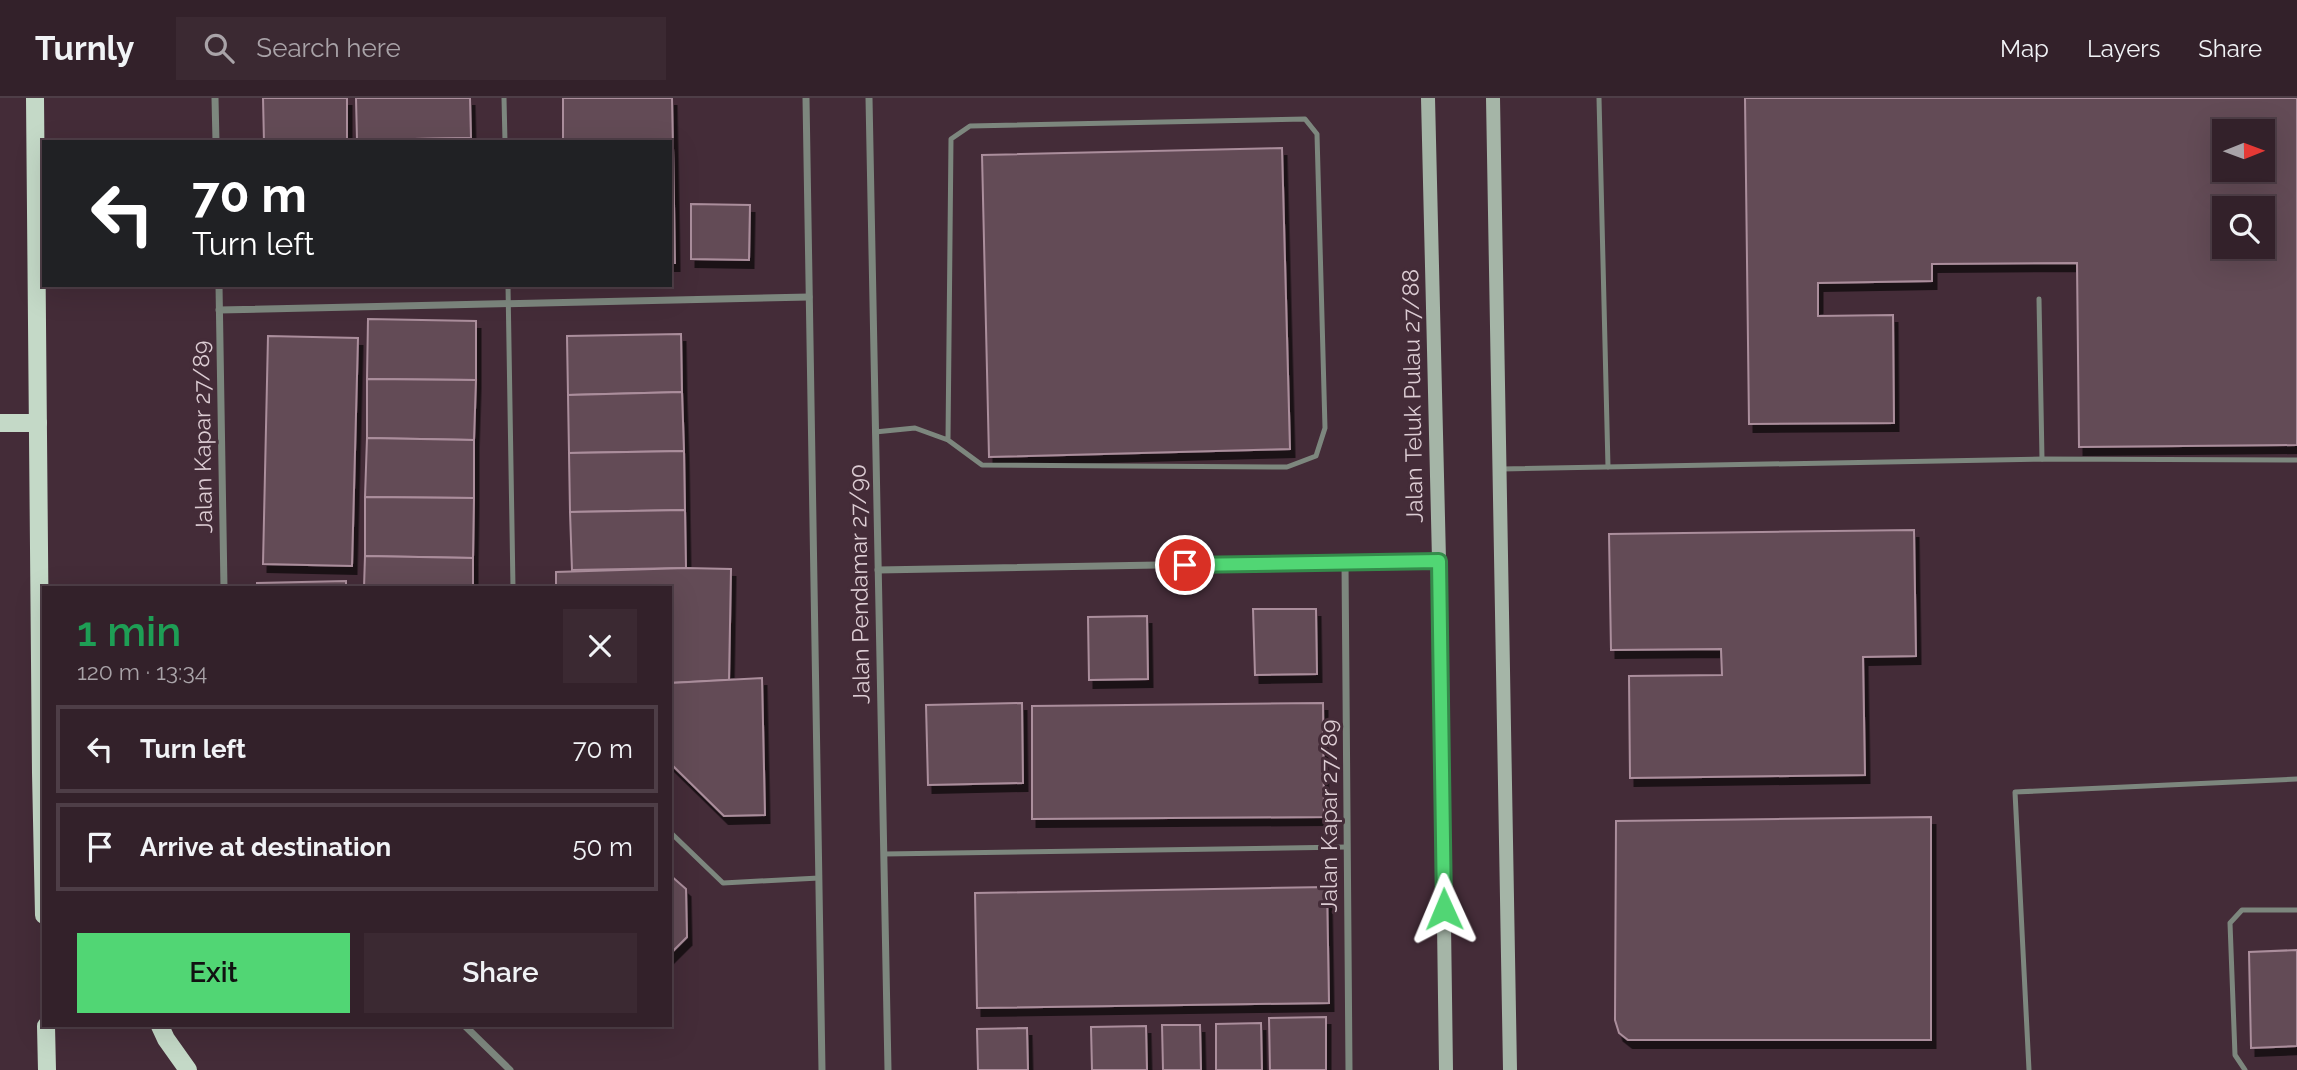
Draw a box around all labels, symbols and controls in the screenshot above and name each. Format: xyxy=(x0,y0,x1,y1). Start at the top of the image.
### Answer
search box xyxy=(176,17,666,80)
text: Turnly xyxy=(35,29,134,68)
icon: search xyxy=(200,29,238,67)
text: Search here xyxy=(256,33,401,63)
text: Map xyxy=(2000,34,2049,63)
text: Layers xyxy=(2087,34,2160,63)
text: Share xyxy=(2198,34,2262,63)
north arrow xyxy=(2212,119,2275,182)
map controls xyxy=(2212,119,2275,259)
text: 70 m xyxy=(192,166,307,223)
icon: left xyxy=(77,168,168,259)
button: search xyxy=(2212,196,2275,259)
text: Turn left xyxy=(192,225,314,262)
street label: Jalan Teluk Pulau 27/88 xyxy=(1396,269,1428,523)
street label: Jalan Kapar 27/89 xyxy=(187,340,217,534)
street label: Jalan Pendamar 27/90 xyxy=(843,464,875,704)
pin xyxy=(1155,535,1215,595)
icon: arrive xyxy=(1166,546,1204,584)
text: 1 min xyxy=(77,607,181,656)
button: close xyxy=(563,609,637,683)
text: 120 m · 13:34 xyxy=(77,658,207,685)
street label: Jalan Kapar 27/89 xyxy=(1315,720,1342,912)
icon: left xyxy=(81,730,119,768)
text: Turn left xyxy=(140,734,246,764)
text: 70 m xyxy=(573,734,633,764)
icon: arrive xyxy=(81,828,119,866)
text: Arrive at destination xyxy=(140,832,391,862)
text: 50 m xyxy=(572,832,633,862)
position arrow xyxy=(1407,872,1481,946)
button: Exit xyxy=(77,933,350,1013)
button: Share xyxy=(364,933,637,1013)

